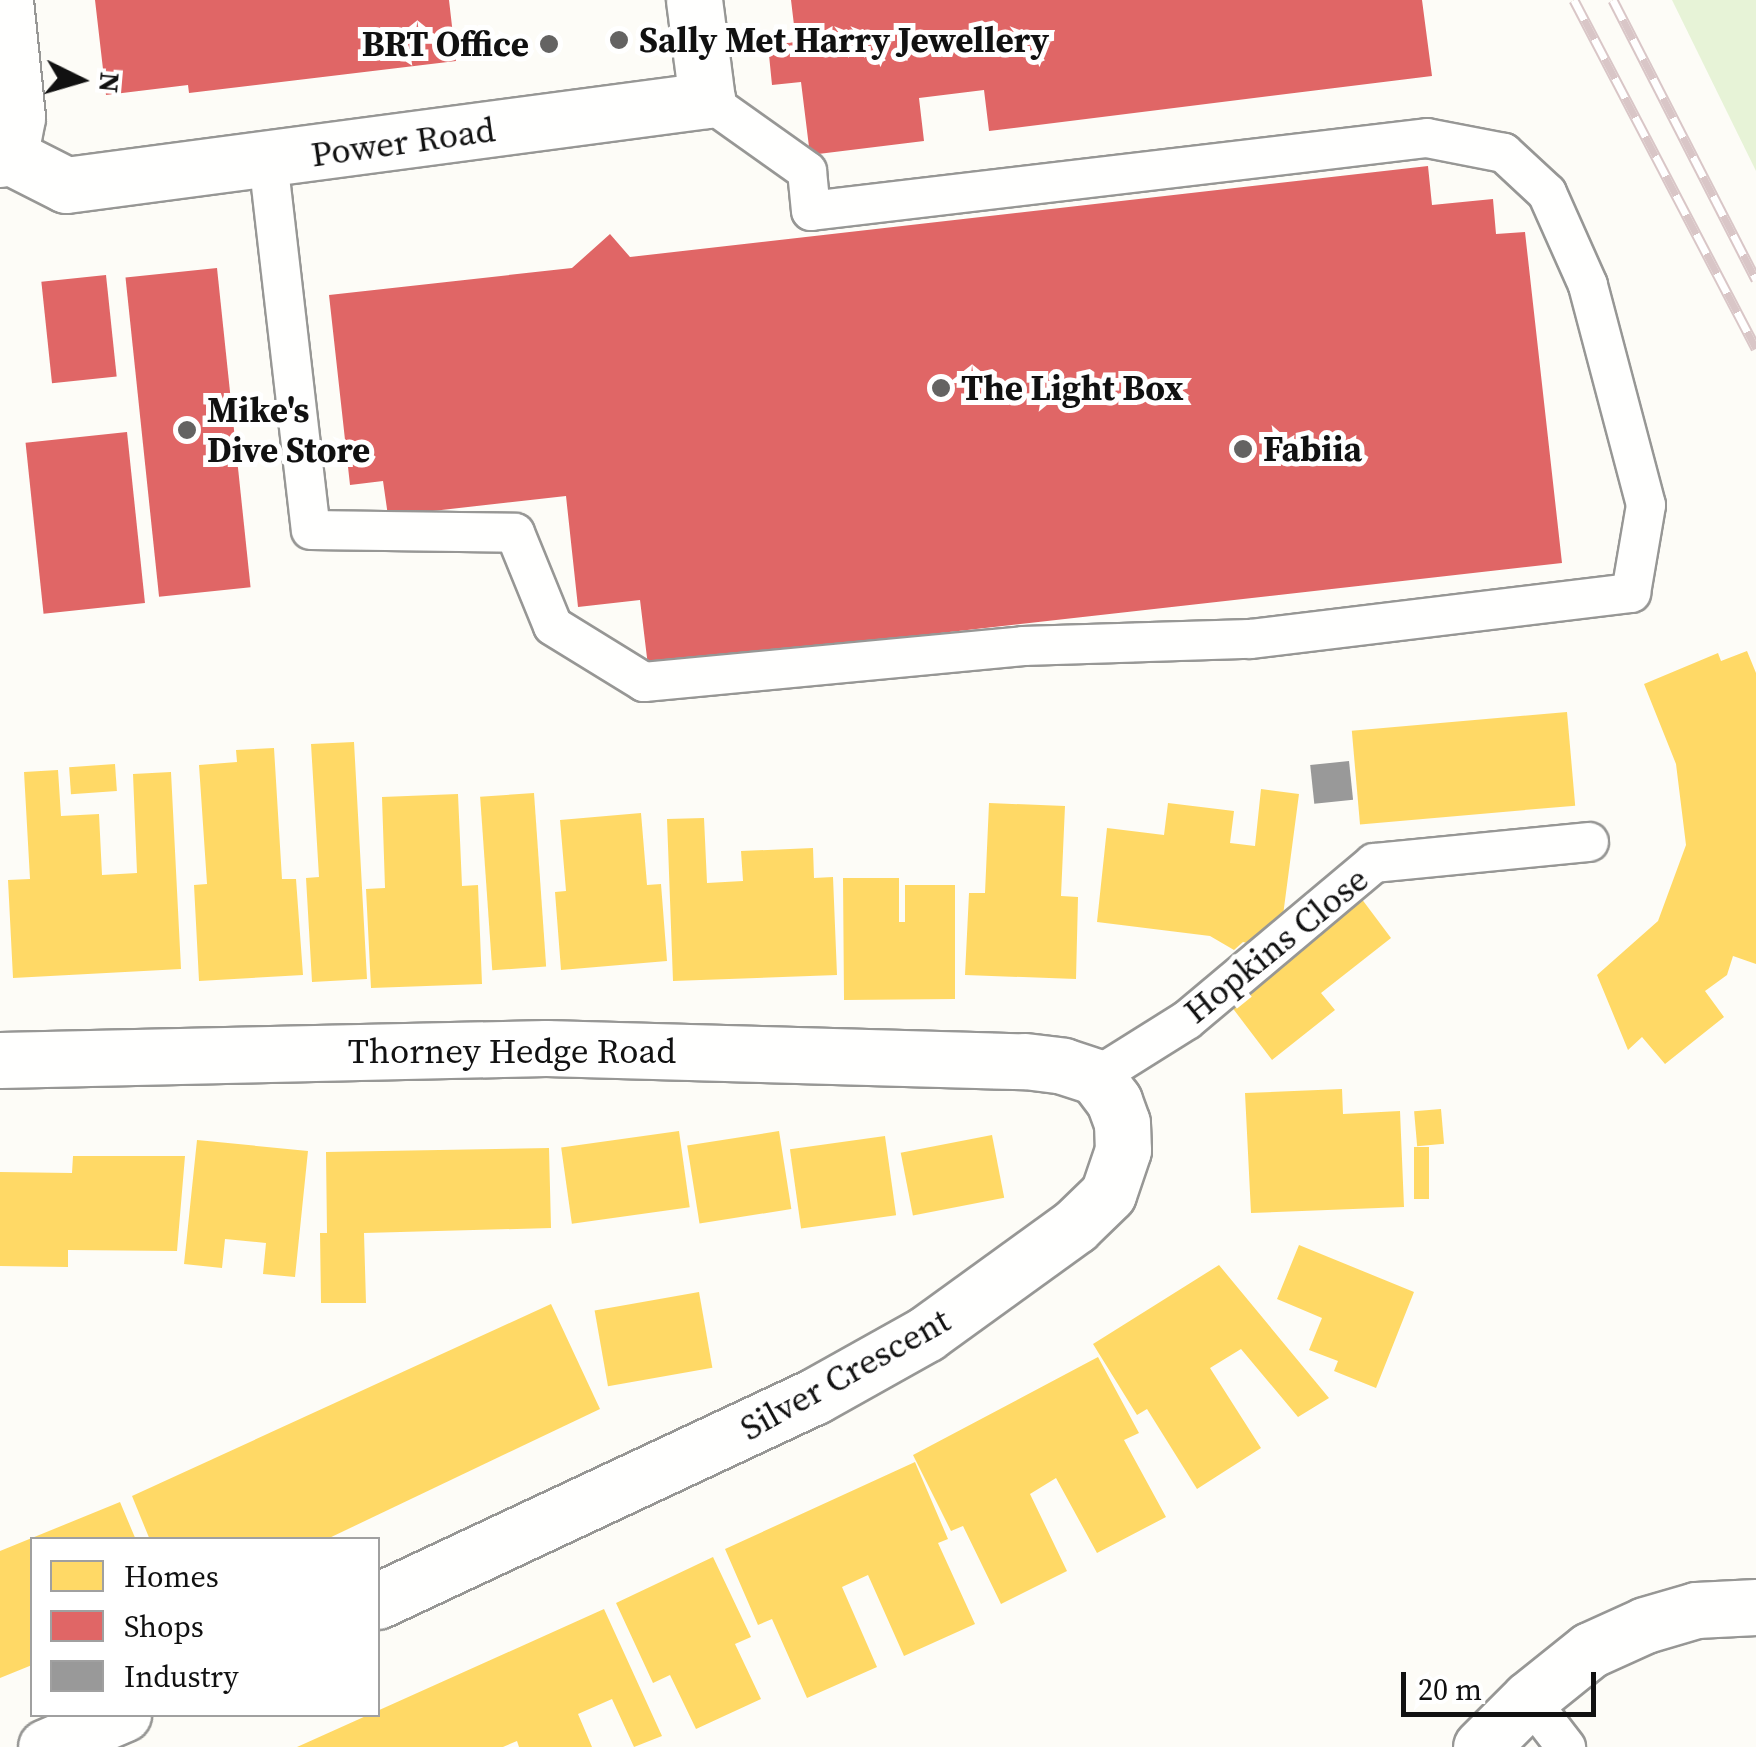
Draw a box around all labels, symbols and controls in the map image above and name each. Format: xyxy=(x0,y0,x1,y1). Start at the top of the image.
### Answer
place label: Sally Met Harry Jewellery xyxy=(639,19,1049,61)
place label: BRT Office xyxy=(361,23,529,65)
marker: Sally Met Harry Jewellery xyxy=(608,29,630,51)
north arrow xyxy=(30,30,130,130)
marker: BRT Office xyxy=(538,33,560,55)
text: N xyxy=(90,71,130,94)
street label: Power Road xyxy=(308,108,498,176)
place label: The Light Box xyxy=(961,367,1184,409)
marker: The Light Box xyxy=(930,377,952,399)
place label: Mike's Dive Store xyxy=(207,389,370,471)
marker: Mike's Dive Store xyxy=(176,419,198,441)
place label: Fabiia xyxy=(1263,428,1362,470)
marker: Fabiia xyxy=(1232,438,1254,460)
street label: Hopkins Close xyxy=(1175,858,1377,1032)
street label: Thorney Hedge Road xyxy=(348,1030,676,1072)
street label: Silver Crescent xyxy=(733,1299,957,1449)
legend xyxy=(30,1537,380,1717)
text: Homes xyxy=(124,1556,219,1597)
text: Shops xyxy=(124,1606,204,1647)
scale bar xyxy=(1406,1652,1601,1714)
text: Industry xyxy=(124,1656,239,1697)
text: 20 m xyxy=(1418,1669,1482,1710)

